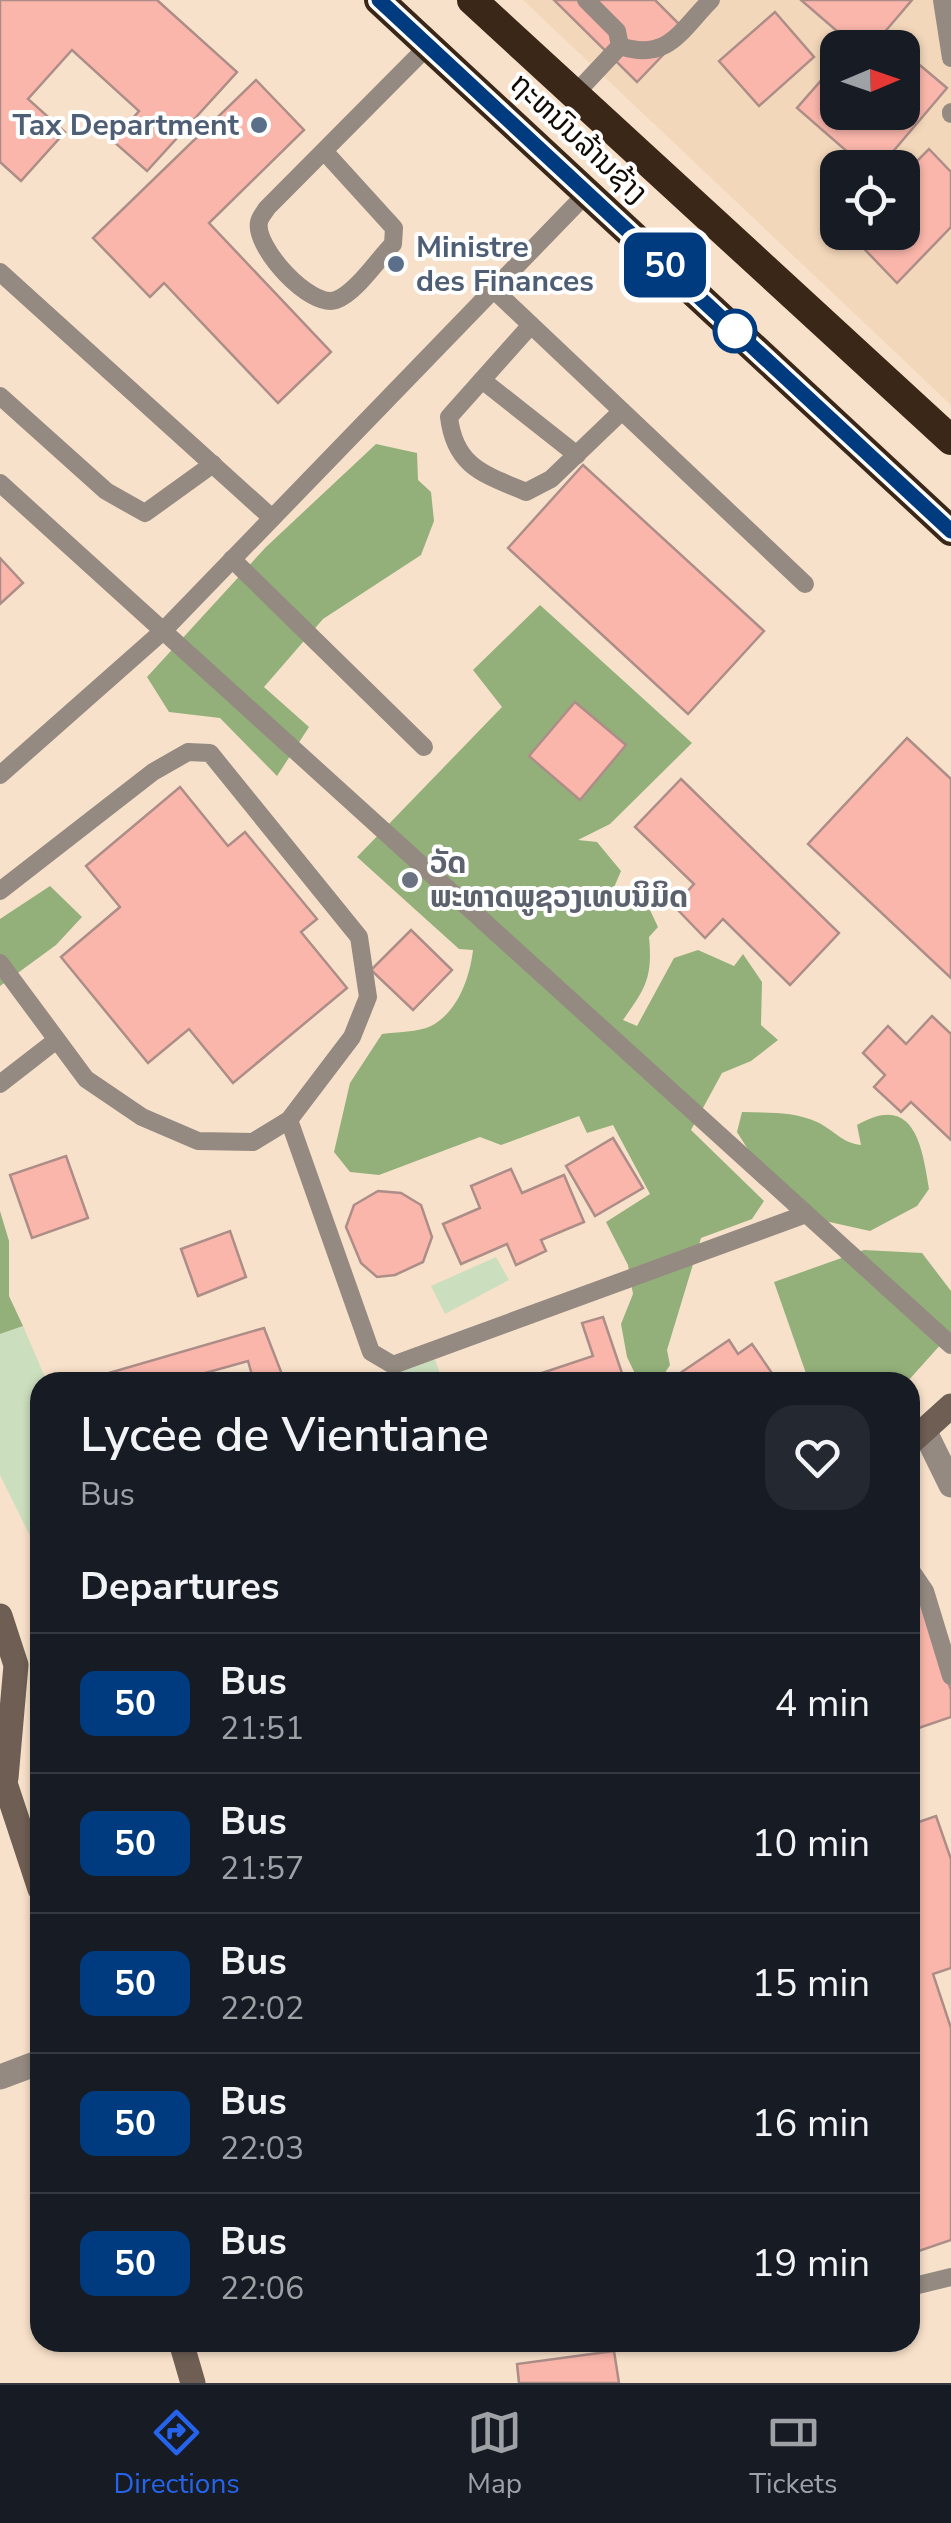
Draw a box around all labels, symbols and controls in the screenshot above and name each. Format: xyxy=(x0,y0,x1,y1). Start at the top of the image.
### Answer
north arrow xyxy=(820,30,920,130)
map controls xyxy=(820,30,920,250)
street label: ຖະຫນົນລ້ານຊ້າງ xyxy=(501,64,656,213)
place label: Tax Department xyxy=(13,105,239,146)
marker: Tax Department xyxy=(248,114,270,136)
button: locate xyxy=(820,150,920,250)
place label: Ministre des Finances xyxy=(416,227,594,302)
line badge: 50 xyxy=(620,232,710,298)
text: 50 xyxy=(644,242,686,289)
marker: Ministre des Finances xyxy=(385,253,407,275)
unlabelled marker xyxy=(714,310,756,352)
place label: ວັດ ພະທາດພູຊວງເທບນິມິດ xyxy=(430,843,688,918)
marker: ວັດ ພະທາດພູຊວງເທບນິມິດ xyxy=(399,869,421,891)
text: Lycėe de Vientiane xyxy=(80,1402,489,1468)
button: heart xyxy=(765,1405,870,1510)
text: Bus xyxy=(80,1473,135,1516)
text: Departures xyxy=(80,1561,279,1612)
text: Bus xyxy=(220,1656,287,1707)
text: 4 min xyxy=(775,1678,870,1729)
text: 50 xyxy=(114,1680,156,1727)
text: 21:51 xyxy=(220,1707,304,1750)
text: Bus xyxy=(220,1796,287,1847)
text: 10 min xyxy=(752,1818,870,1869)
text: 50 xyxy=(114,1820,156,1867)
text: 21:57 xyxy=(220,1847,304,1890)
text: Bus xyxy=(220,1936,287,1987)
text: 15 min xyxy=(752,1958,870,2009)
text: 50 xyxy=(114,1960,156,2007)
text: 22:02 xyxy=(220,1987,304,2030)
text: Bus xyxy=(220,2076,287,2127)
text: 16 min xyxy=(752,2098,870,2149)
text: 50 xyxy=(114,2100,156,2147)
text: 22:03 xyxy=(220,2127,304,2170)
text: Bus xyxy=(220,2216,287,2267)
text: 19 min xyxy=(752,2238,870,2289)
text: 50 xyxy=(114,2240,156,2287)
text: 22:06 xyxy=(220,2267,304,2310)
tab: Directions xyxy=(114,2405,240,2503)
tab: Map xyxy=(467,2405,522,2503)
tab: Tickets xyxy=(749,2405,837,2503)

